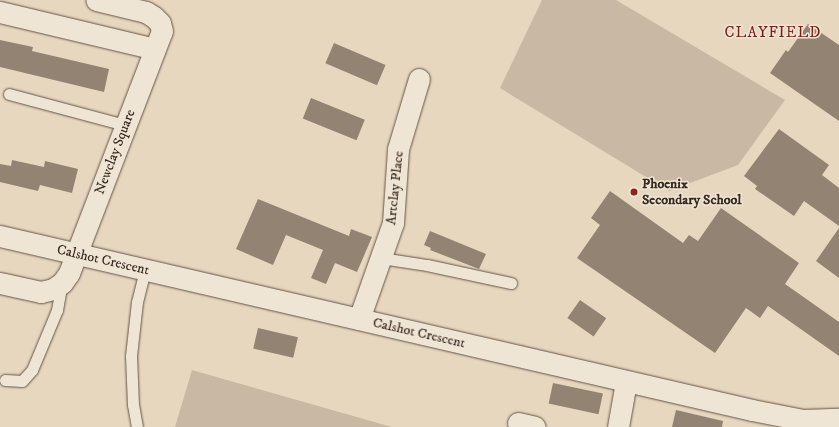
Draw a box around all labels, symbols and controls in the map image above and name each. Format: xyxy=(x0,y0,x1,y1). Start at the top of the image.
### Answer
district label: CLAYFIELD xyxy=(725,24,821,42)
street label: Newclay Square xyxy=(91,107,139,197)
street label: Artclay Place xyxy=(383,150,407,226)
place label: Phoenix Secondary School xyxy=(642,176,741,208)
marker: Phoenix Secondary School xyxy=(629,187,639,197)
street label: Calshot Crescent xyxy=(55,241,151,279)
street label: Calshot Crescent xyxy=(371,314,467,352)

